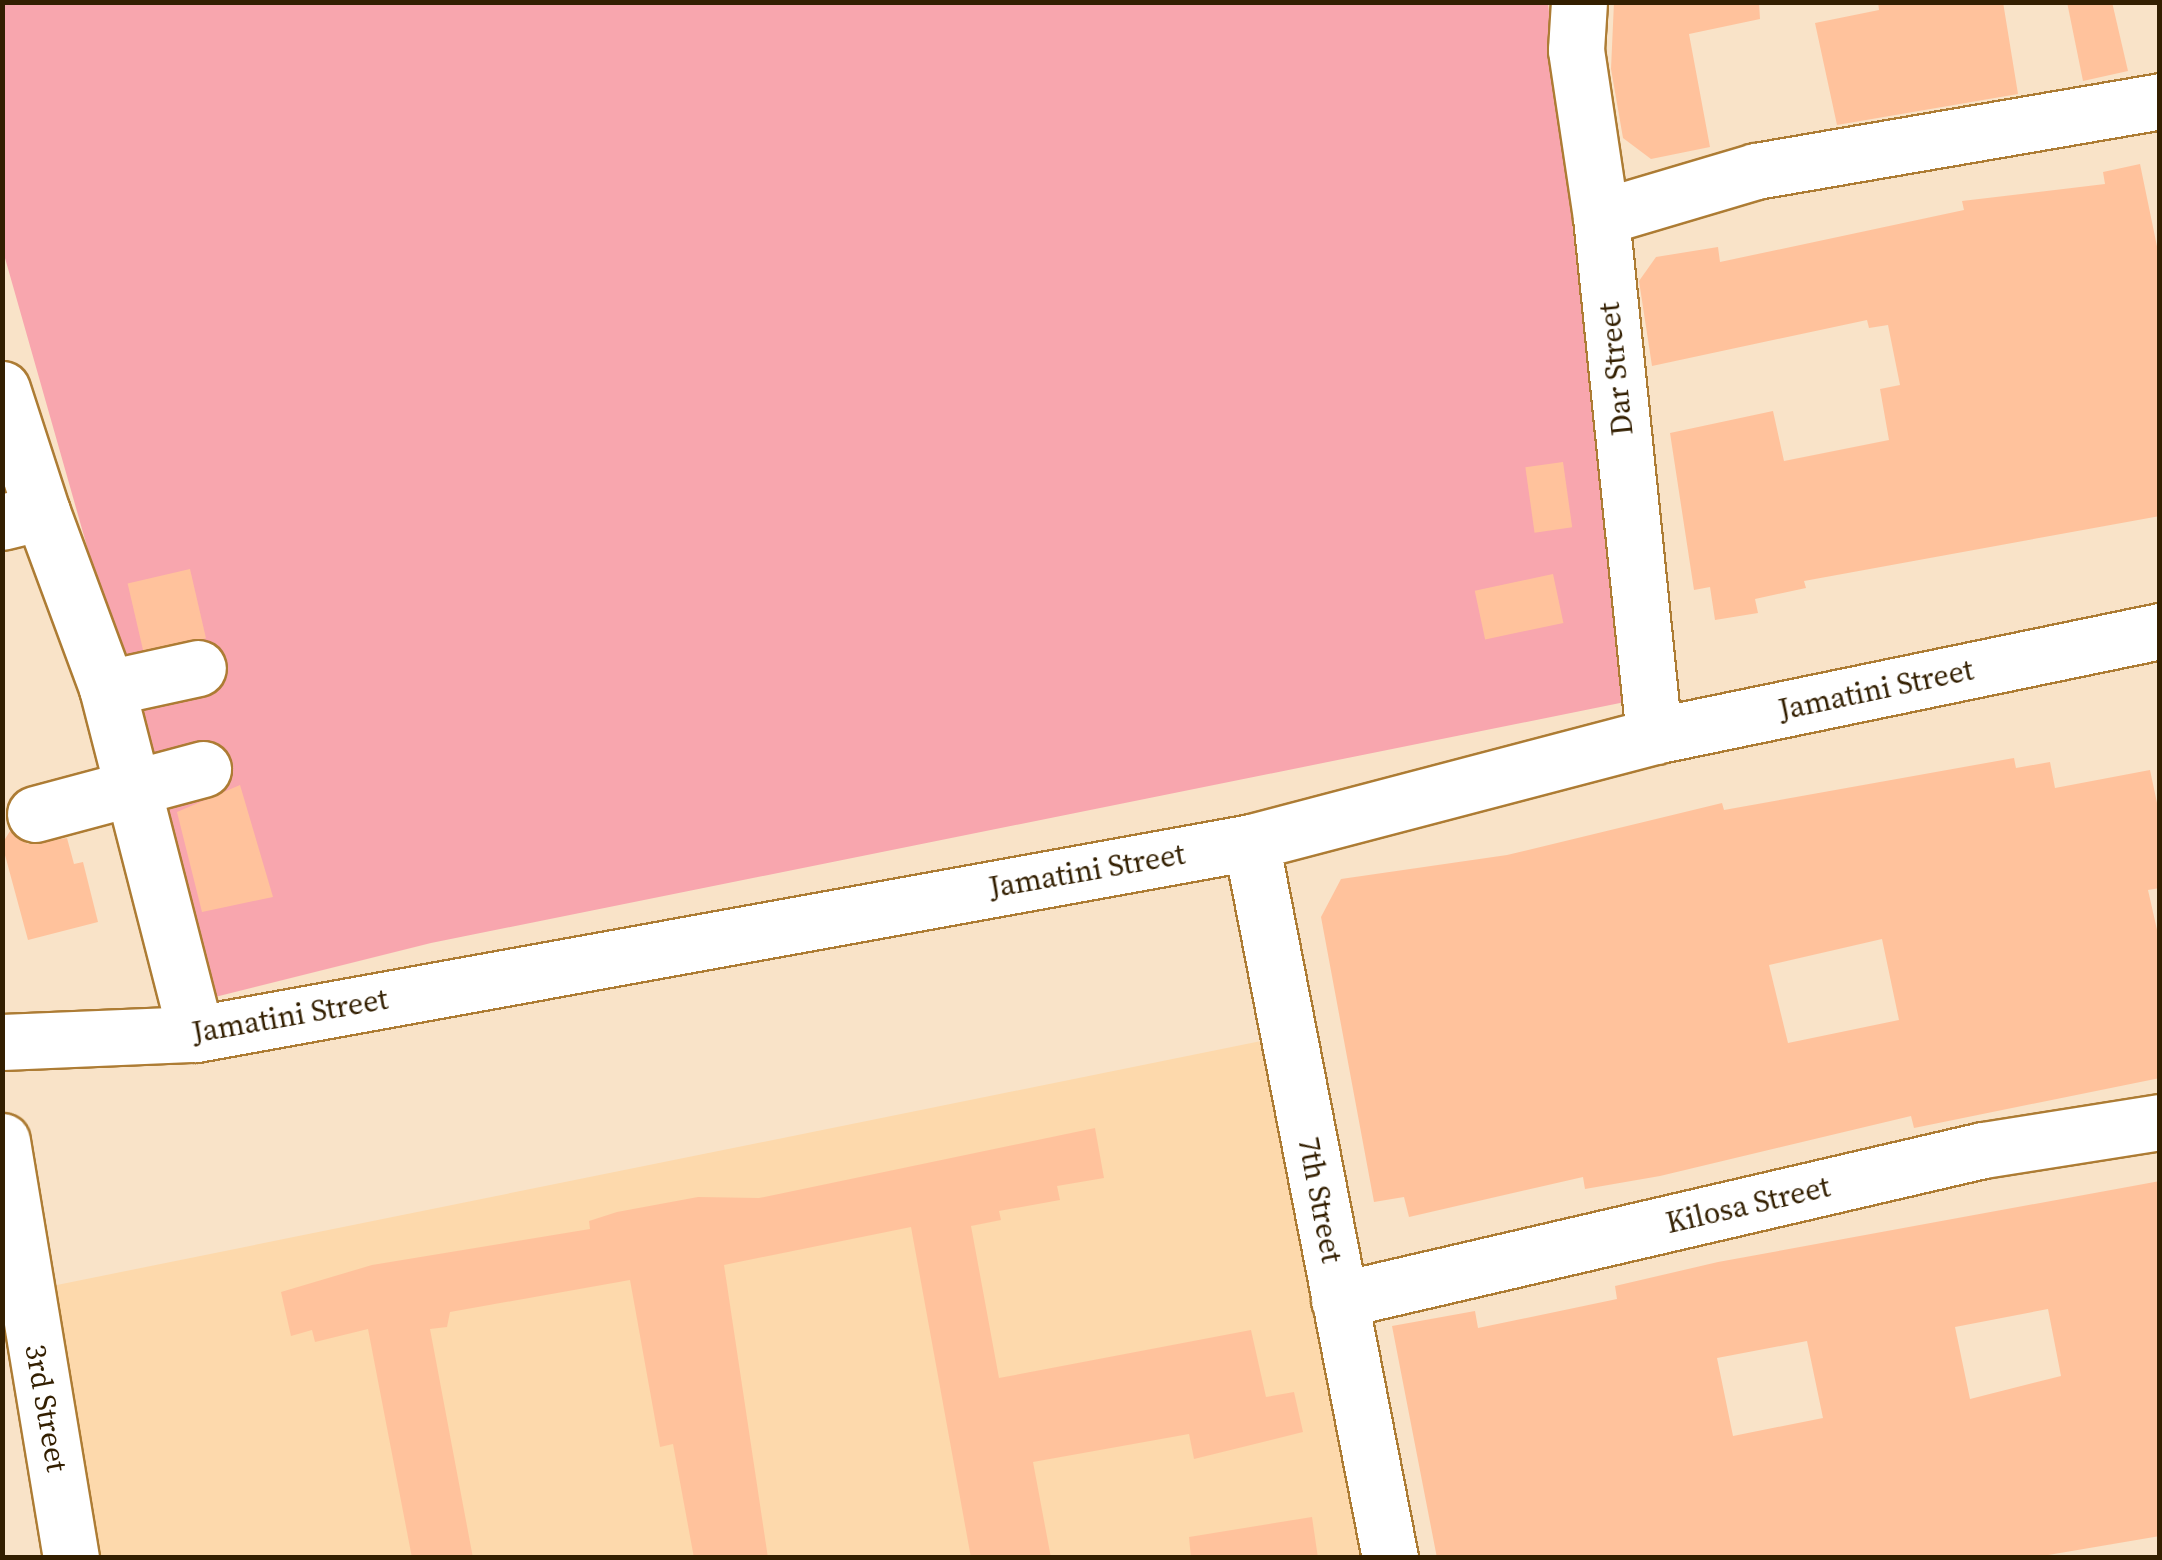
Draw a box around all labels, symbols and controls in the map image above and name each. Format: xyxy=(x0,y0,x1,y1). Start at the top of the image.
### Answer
street label: Dar Street xyxy=(1591,301,1641,437)
street label: Jamatini Street xyxy=(1775,652,1977,728)
street label: Jamatini Street xyxy=(986,836,1188,906)
street label: Jamatini Street xyxy=(189,981,391,1051)
street label: 7th Street xyxy=(1290,1134,1350,1266)
street label: Kilosa Street xyxy=(1662,1169,1834,1241)
street label: 3rd Street xyxy=(17,1341,75,1475)

